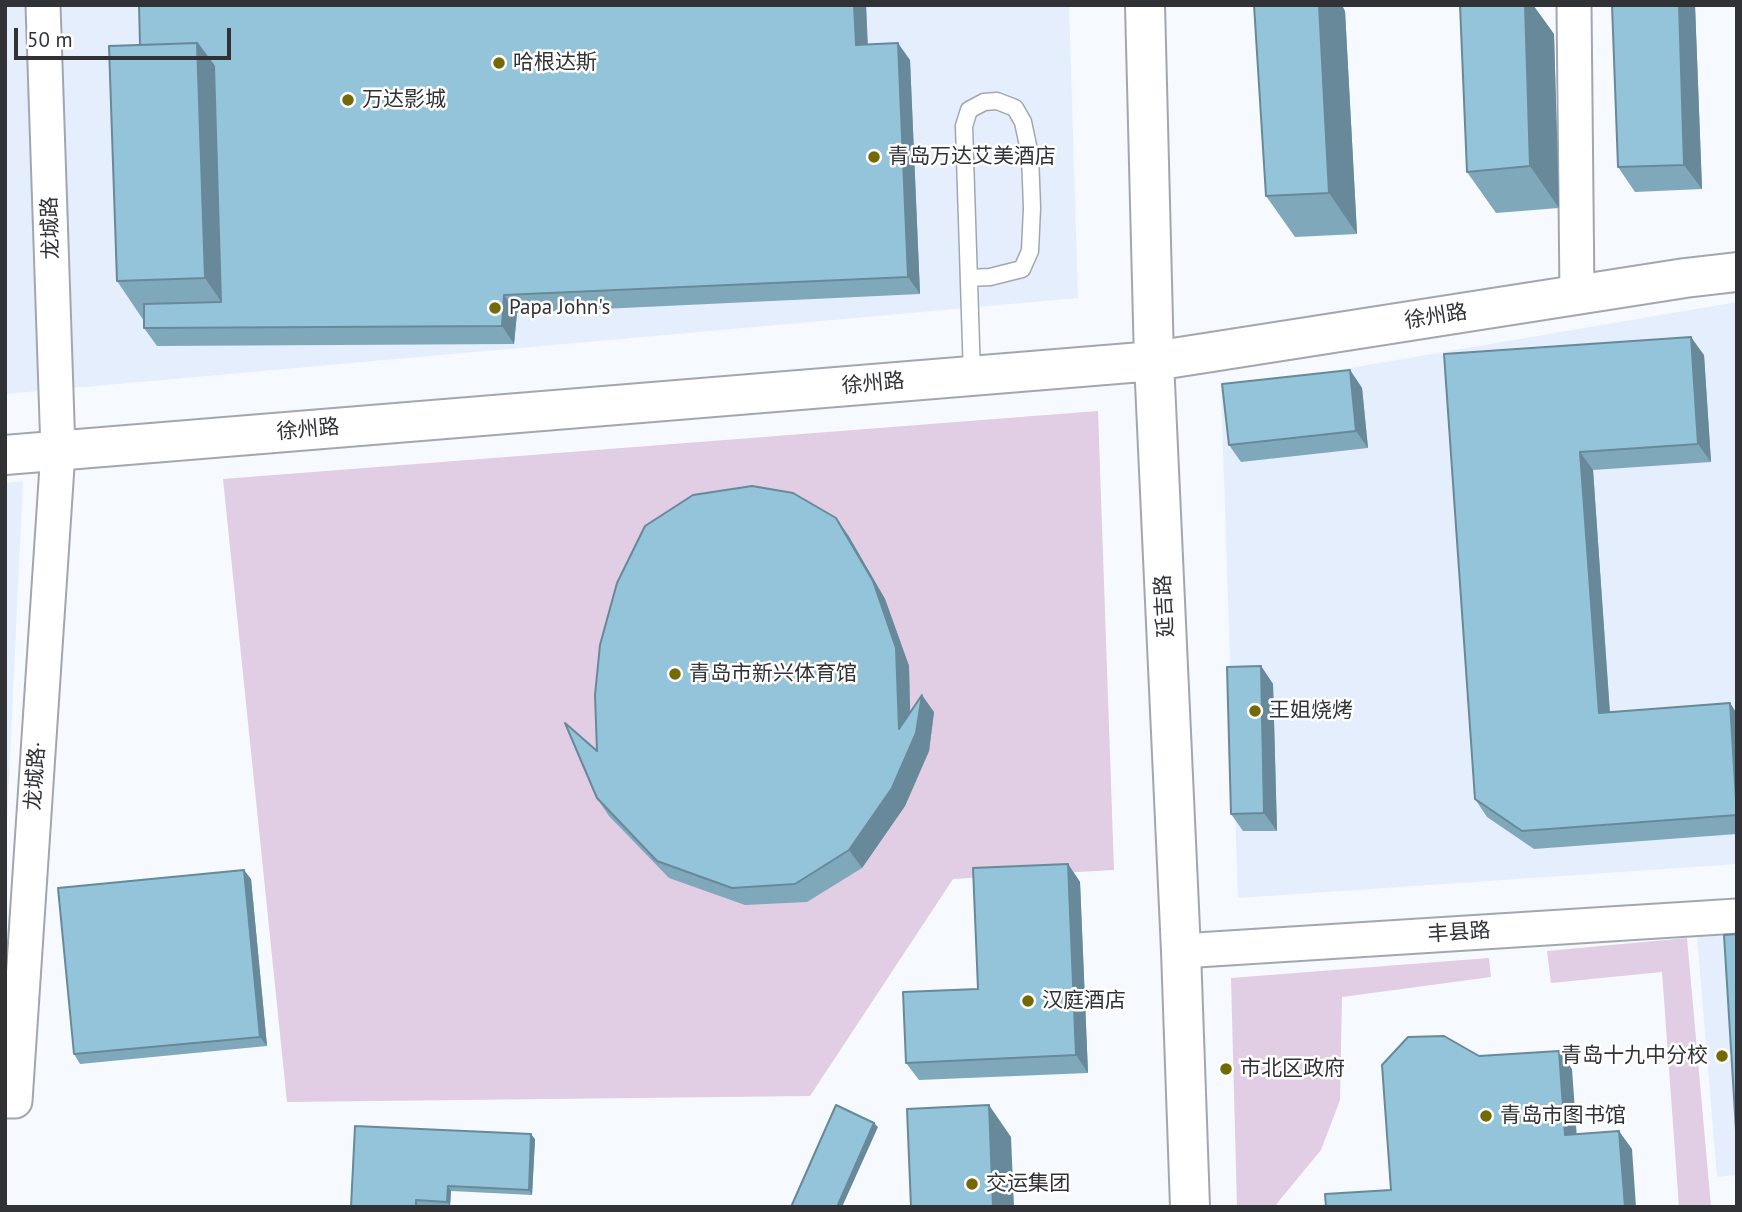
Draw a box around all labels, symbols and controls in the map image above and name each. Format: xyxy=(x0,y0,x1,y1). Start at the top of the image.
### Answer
scale bar xyxy=(18,14,234,58)
text: 50 m xyxy=(27,26,73,53)
place label: 哈根达斯 xyxy=(513,50,597,76)
marker: 哈根达斯 xyxy=(491,55,507,71)
place label: 万达影城 xyxy=(362,87,446,113)
marker: 万达影城 xyxy=(340,92,356,108)
place label: 青岛万达艾美酒店 xyxy=(888,144,1056,170)
marker: 青岛万达艾美酒店 xyxy=(866,149,882,165)
street label: 龙城路 xyxy=(37,196,65,260)
place label: Papa John's xyxy=(509,295,610,321)
marker: Papa John's xyxy=(487,300,503,316)
street label: 徐州路 xyxy=(1403,300,1469,334)
street label: 徐州路 xyxy=(841,369,905,399)
street label: 徐州路 xyxy=(276,415,340,445)
street label: 延吉路 xyxy=(1151,574,1179,638)
place label: 青岛市新兴体育馆 xyxy=(689,661,857,687)
marker: 青岛市新兴体育馆 xyxy=(667,666,683,682)
place label: 王姐烧烤 xyxy=(1269,698,1353,724)
marker: 王姐烧烤 xyxy=(1247,703,1263,719)
street label: 龙城路· xyxy=(21,741,51,811)
street label: 丰县路 xyxy=(1427,918,1491,948)
place label: 汉庭酒店 xyxy=(1042,988,1126,1014)
marker: 汉庭酒店 xyxy=(1020,993,1036,1009)
place label: 青岛十九中分校 xyxy=(1561,1043,1708,1069)
marker: 青岛十九中分校 xyxy=(1714,1048,1730,1064)
place label: 市北区政府 xyxy=(1240,1056,1345,1082)
marker: 市北区政府 xyxy=(1218,1061,1234,1077)
place label: 青岛市图书馆 xyxy=(1500,1103,1626,1129)
marker: 青岛市图书馆 xyxy=(1478,1108,1494,1124)
place label: 交运集团 xyxy=(986,1171,1070,1197)
marker: 交运集团 xyxy=(964,1176,980,1192)

